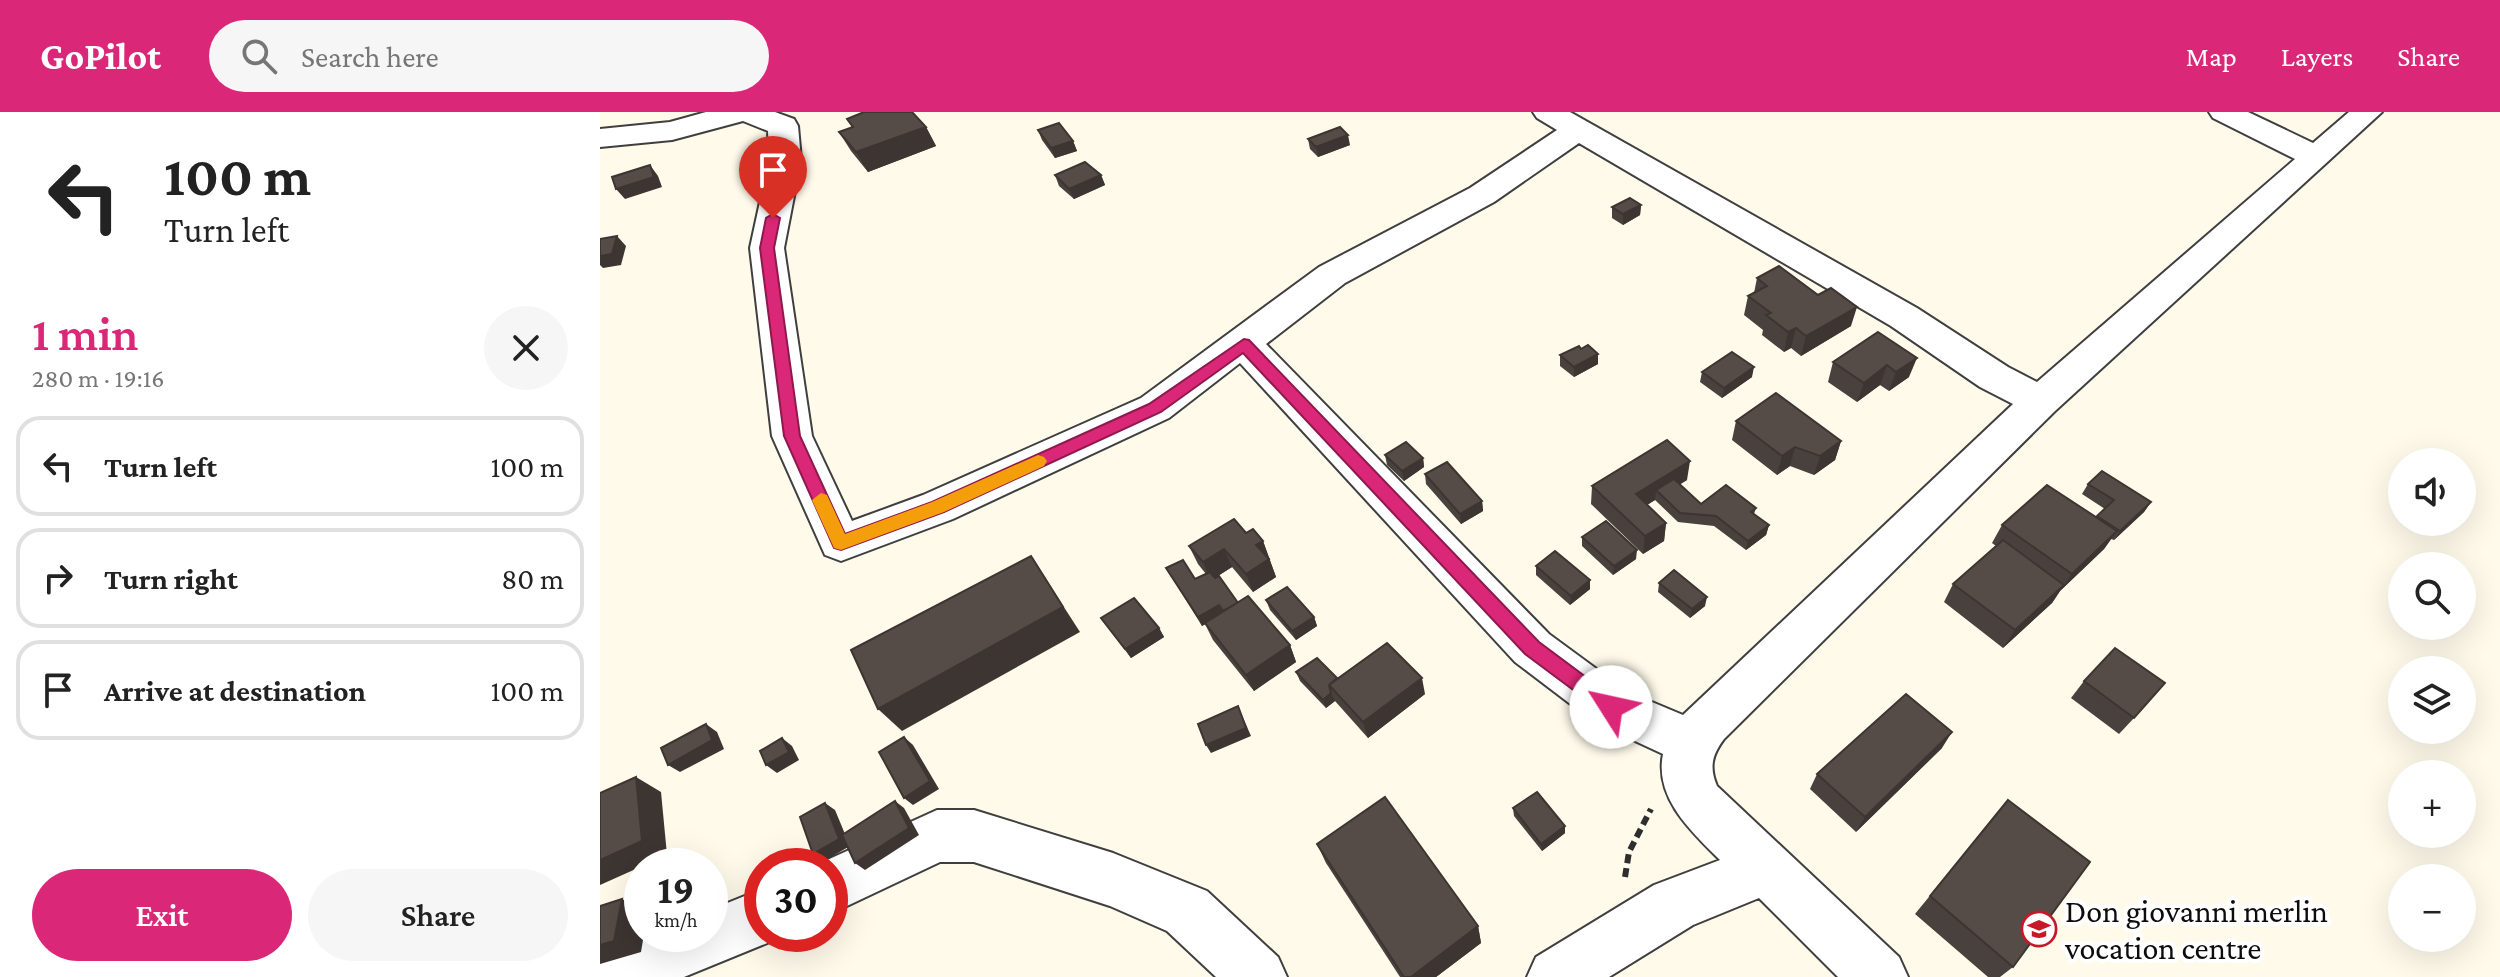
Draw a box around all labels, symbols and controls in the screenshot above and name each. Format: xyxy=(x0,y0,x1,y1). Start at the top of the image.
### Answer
search box xyxy=(209,20,769,92)
icon: search xyxy=(237,34,281,78)
text: GoPilot xyxy=(40,35,161,77)
text: Search here xyxy=(301,40,439,73)
text: Map xyxy=(2186,41,2237,72)
text: Layers xyxy=(2281,41,2353,72)
text: Share xyxy=(2397,41,2460,72)
pin xyxy=(739,136,807,218)
icon: left xyxy=(32,144,136,248)
text: 100 m xyxy=(164,145,311,207)
icon: arrive xyxy=(751,148,795,192)
text: Turn left xyxy=(164,210,289,250)
button: close xyxy=(484,306,568,390)
text: 1 min xyxy=(32,307,139,360)
text: 280 m · 19:16 xyxy=(32,364,164,393)
icon: left xyxy=(36,444,80,488)
map controls xyxy=(2388,448,2476,952)
button: sound xyxy=(2388,448,2476,536)
text: Turn left xyxy=(104,450,217,483)
text: 100 m xyxy=(490,450,564,483)
button: search xyxy=(2388,552,2476,640)
icon: right xyxy=(36,556,80,600)
text: Turn right xyxy=(104,562,238,595)
text: 80 m xyxy=(501,562,564,595)
button: layers xyxy=(2388,656,2476,744)
position arrow xyxy=(1569,665,1653,749)
icon: arrive xyxy=(36,668,80,712)
text: Arrive at destination xyxy=(104,674,366,707)
text: 100 m xyxy=(490,674,564,707)
button: + xyxy=(2388,760,2476,848)
speed limit sign: 30 xyxy=(744,848,848,952)
button: − xyxy=(2388,864,2476,952)
text: 19 xyxy=(658,867,694,912)
button: Exit xyxy=(32,869,292,961)
button: Share xyxy=(308,869,568,961)
place label: Don giovanni merlin vocation centre xyxy=(2064,893,2328,966)
text: km/h xyxy=(654,909,698,931)
school or university icon: Don giovanni merlin vocation centre xyxy=(2020,910,2058,948)

